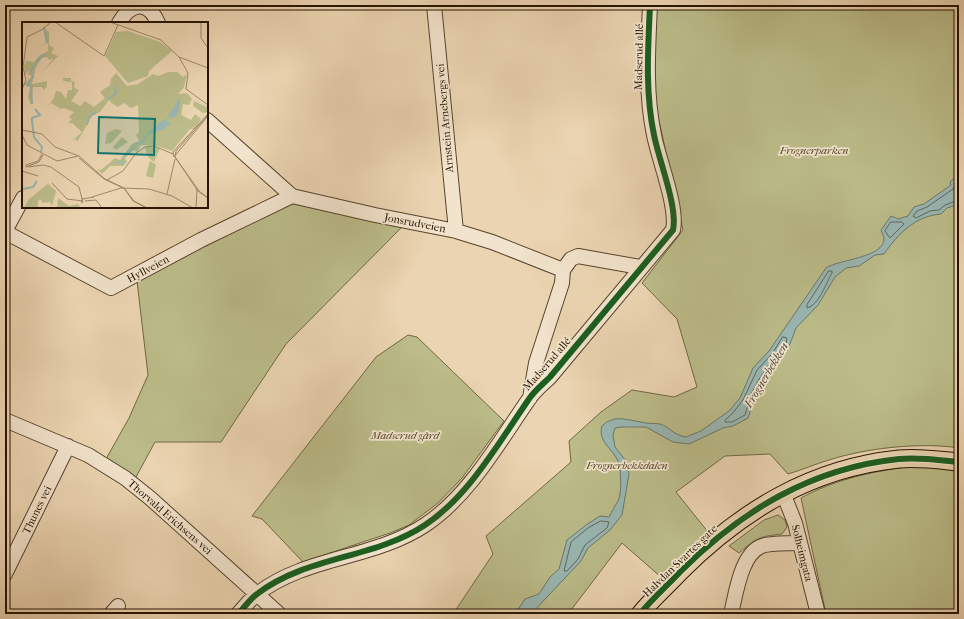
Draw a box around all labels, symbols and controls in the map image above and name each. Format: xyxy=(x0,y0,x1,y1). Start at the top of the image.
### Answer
inset map xyxy=(22,22,208,208)
street label: Madserud allé xyxy=(632,23,646,90)
street label: Arnstein Arnebergs vei xyxy=(434,62,456,174)
park label: Frognerparken xyxy=(779,144,848,157)
street label: Jonsrudveien xyxy=(382,210,447,235)
street label: Hyllveien xyxy=(125,252,172,286)
street label: Madserud allé xyxy=(520,334,574,393)
water label: Frognerbekken xyxy=(741,340,791,411)
park label: Madserud gård xyxy=(370,429,440,442)
park label: Frognerbekkdalen xyxy=(585,459,668,472)
street label: Thorvald Erichsens vei xyxy=(125,477,215,558)
street label: Thunes vei xyxy=(20,483,55,536)
street label: Halvdan Svartes gate xyxy=(640,522,720,600)
street label: Solheimgata xyxy=(789,523,816,584)

